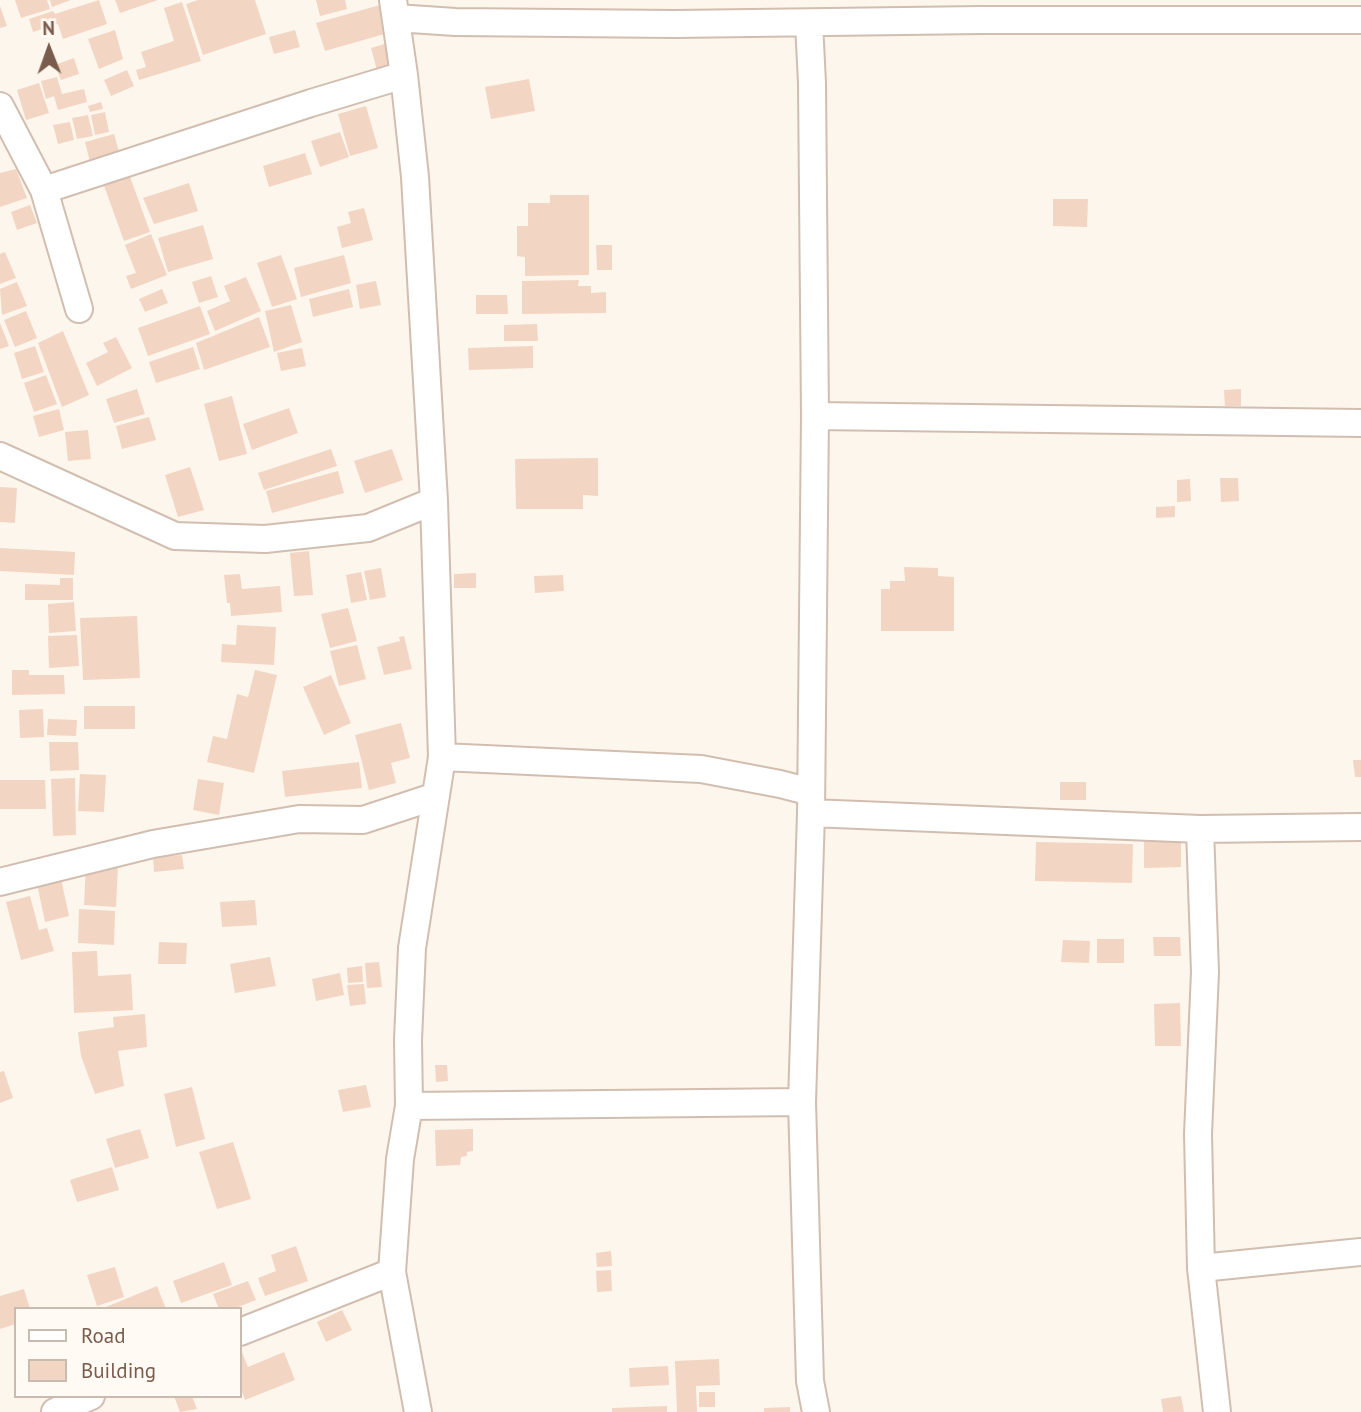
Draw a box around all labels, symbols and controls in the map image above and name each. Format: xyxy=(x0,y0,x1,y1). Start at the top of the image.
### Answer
north arrow xyxy=(14,14,84,84)
text: N xyxy=(42,16,55,40)
legend xyxy=(14,1307,242,1398)
text: Road xyxy=(81,1322,125,1349)
text: Building xyxy=(81,1357,156,1384)

